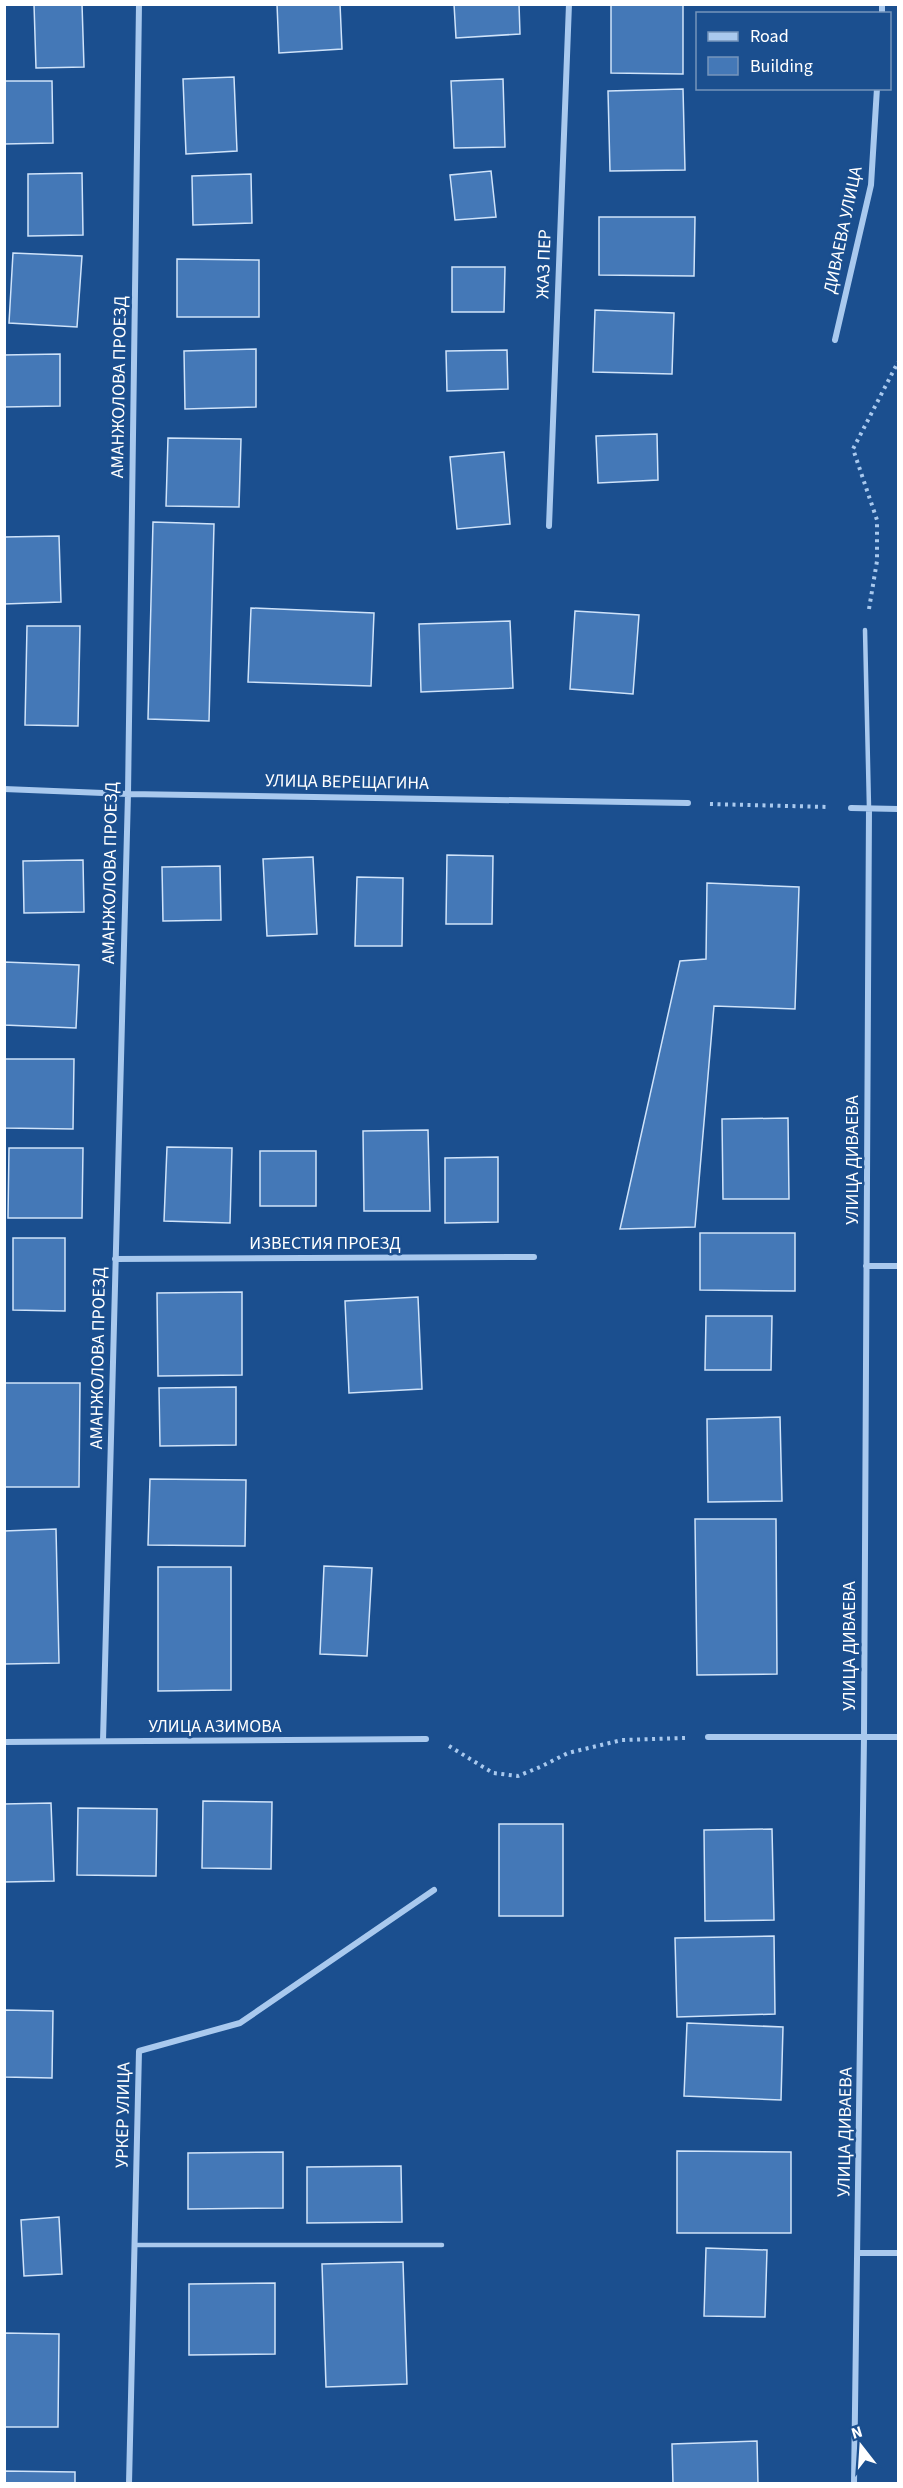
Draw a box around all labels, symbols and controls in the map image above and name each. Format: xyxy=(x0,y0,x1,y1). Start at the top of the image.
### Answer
legend xyxy=(696,12,891,90)
text: Road xyxy=(750,24,789,49)
text: Building xyxy=(750,54,813,79)
street label: ДИВАЕВА УЛИЦА xyxy=(817,164,869,296)
street label: ЖАЗ ПЕР xyxy=(530,229,558,299)
street label: АМАНЖОЛОВА ПРОЕЗД xyxy=(105,295,133,478)
street label: УЛИЦА ВЕРЕЩАГИНА xyxy=(265,768,429,796)
street label: АМАНЖОЛОВА ПРОЕЗД xyxy=(96,781,124,964)
street label: УЛИЦА ДИВАЕВА xyxy=(840,1095,865,1225)
street label: ИЗВЕСТИЯ ПРОЕЗД xyxy=(249,1231,401,1256)
street label: АМАНЖОЛОВА ПРОЕЗД xyxy=(84,1266,112,1449)
street label: УЛИЦА ДИВАЕВА xyxy=(837,1581,862,1711)
street label: УЛИЦА АЗИМОВА xyxy=(148,1714,282,1739)
street label: УРКЕР УЛИЦА xyxy=(110,2062,136,2168)
street label: УЛИЦА ДИВАЕВА xyxy=(831,2067,859,2197)
north arrow xyxy=(831,2416,891,2476)
text: N xyxy=(849,2421,865,2445)

